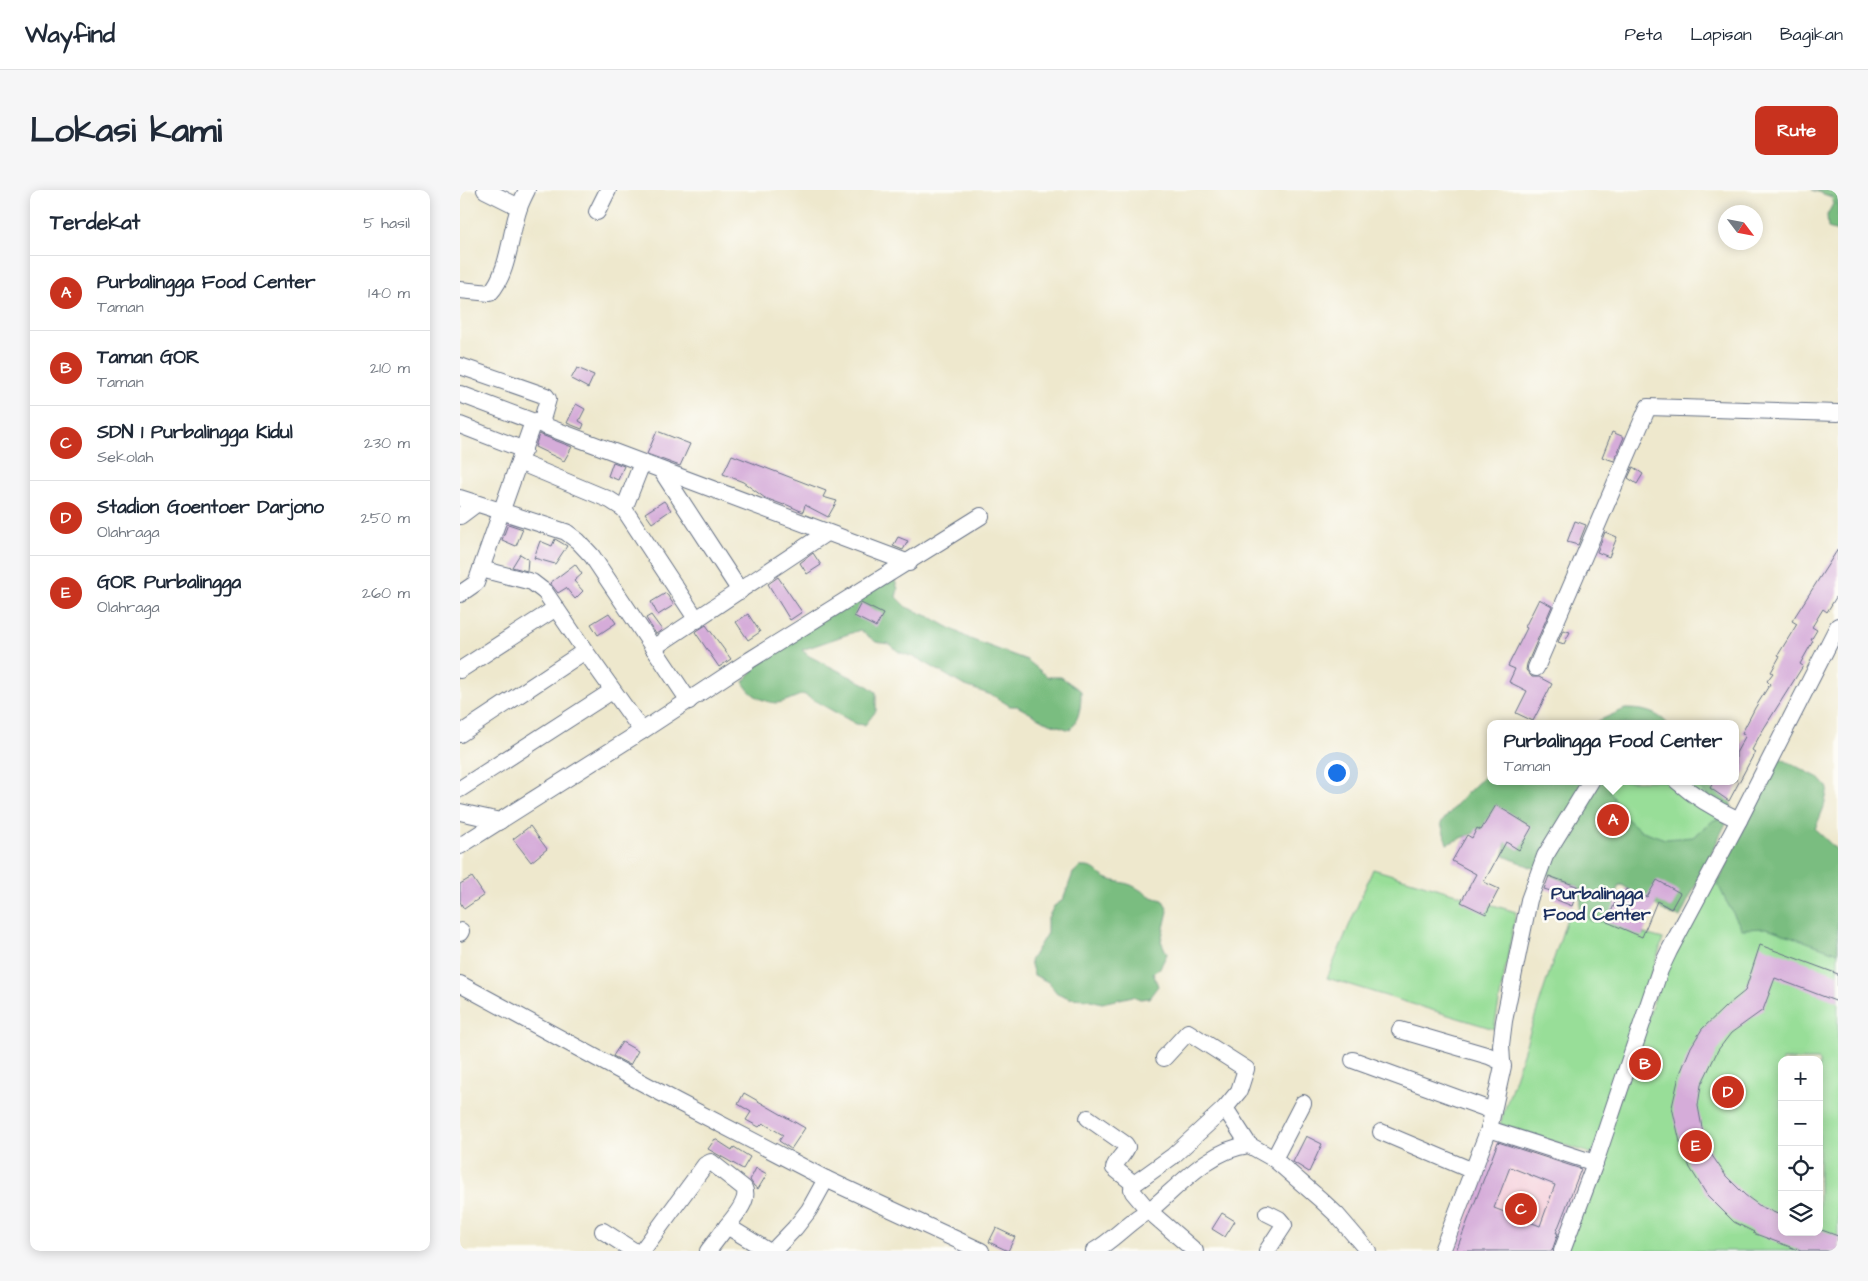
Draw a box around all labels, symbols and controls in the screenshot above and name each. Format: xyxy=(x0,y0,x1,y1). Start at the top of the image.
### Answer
text: Wayfind xyxy=(25,18,115,52)
text: Peta xyxy=(1625,22,1662,47)
text: Lapisan xyxy=(1690,22,1752,47)
text: Bagikan xyxy=(1780,22,1843,47)
text: Lokasi kami xyxy=(30,106,222,155)
button: Rute xyxy=(1755,106,1838,155)
north arrow xyxy=(1718,205,1763,250)
text: Terdekat xyxy=(50,208,140,237)
text: 5 hasil xyxy=(363,212,410,234)
text: Purbalingga Food Center xyxy=(97,269,315,296)
text: A xyxy=(61,282,71,304)
text: 140 m xyxy=(368,282,410,304)
text: Taman xyxy=(97,296,144,318)
text: Taman GOR xyxy=(97,344,200,371)
text: B xyxy=(60,357,72,379)
text: 210 m xyxy=(370,357,410,379)
text: Taman xyxy=(97,371,144,393)
text: SDN 1 Purbalingga Kidul xyxy=(97,419,293,446)
text: C xyxy=(60,432,72,454)
text: 230 m xyxy=(364,432,410,454)
text: Sekolah xyxy=(97,446,153,468)
text: Stadion Goentoer Darjono xyxy=(97,494,324,521)
text: D xyxy=(61,507,71,529)
text: 250 m xyxy=(361,507,410,529)
text: Olahraga xyxy=(97,521,160,543)
text: GOR Purbalingga xyxy=(97,569,241,596)
text: E xyxy=(61,582,71,604)
text: 260 m xyxy=(362,582,410,604)
text: Olahraga xyxy=(97,596,160,618)
popup xyxy=(1487,720,1739,785)
text: Purbalingga Food Center xyxy=(1504,728,1722,755)
text: Taman xyxy=(1504,755,1551,777)
your location xyxy=(1324,760,1350,786)
pin: A xyxy=(1597,801,1629,839)
district label: Purbalingga Food Center xyxy=(1543,881,1651,927)
pin: B xyxy=(1629,1045,1661,1083)
map controls xyxy=(1778,1056,1823,1236)
button: + xyxy=(1778,1056,1823,1101)
pin: D xyxy=(1712,1073,1744,1111)
button: − xyxy=(1778,1101,1823,1146)
pin: E xyxy=(1680,1127,1712,1165)
button: locate xyxy=(1778,1146,1823,1191)
pin: C xyxy=(1505,1190,1537,1228)
button: layers xyxy=(1778,1191,1823,1236)

